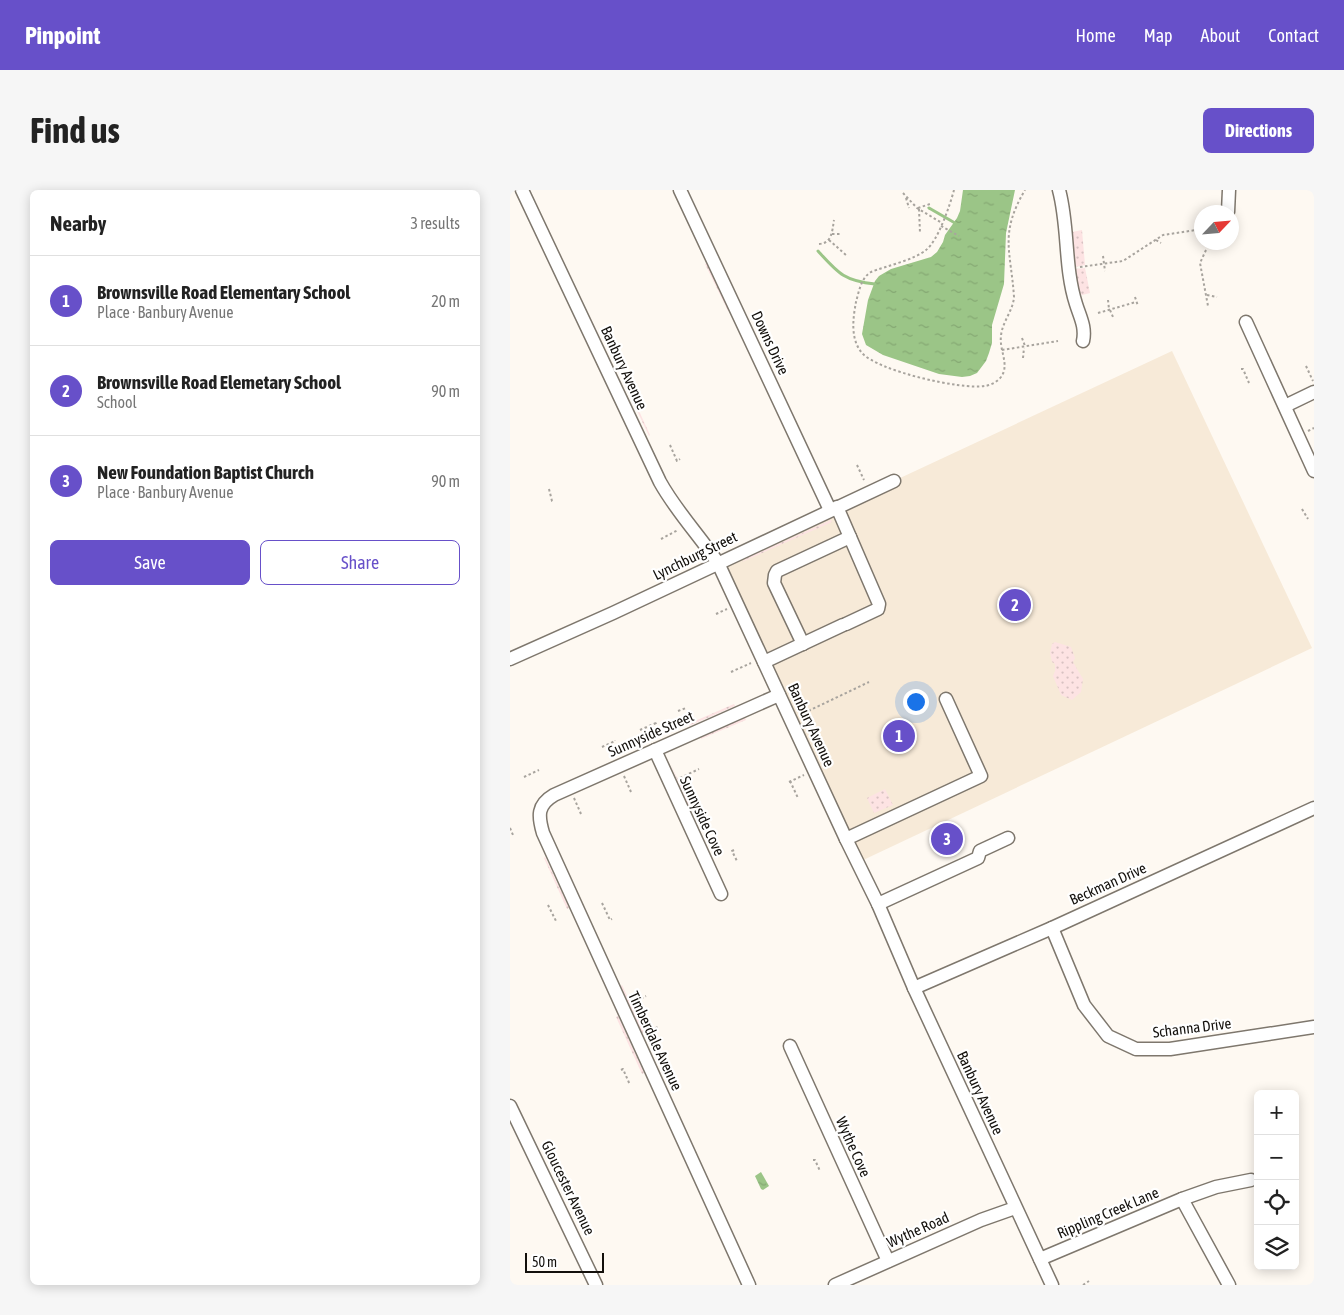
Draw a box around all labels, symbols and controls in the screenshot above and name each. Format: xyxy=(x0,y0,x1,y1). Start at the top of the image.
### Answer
text: Pinpoint xyxy=(25,22,100,49)
text: Home xyxy=(1076,25,1116,46)
text: Map xyxy=(1144,25,1173,46)
text: About xyxy=(1201,25,1240,46)
text: Contact xyxy=(1268,25,1319,46)
button: Directions xyxy=(1203,108,1314,153)
text: Find us xyxy=(30,110,120,150)
north arrow xyxy=(1194,205,1239,250)
text: Nearby xyxy=(50,211,106,235)
text: 3 results xyxy=(410,214,460,232)
text: Brownsville Road Elementary School xyxy=(97,281,350,303)
text: 1 xyxy=(62,292,70,310)
text: 20 m xyxy=(431,292,460,310)
text: Place · Banbury Avenue xyxy=(97,303,233,321)
street label: Downs Drive xyxy=(748,308,793,377)
street label: Banbury Avenue xyxy=(598,323,651,412)
text: Brownsville Road Elemetary School xyxy=(97,371,341,393)
text: 2 xyxy=(62,382,70,400)
text: 90 m xyxy=(431,382,460,400)
text: School xyxy=(97,393,137,411)
text: New Foundation Baptist Church xyxy=(97,461,314,483)
text: 3 xyxy=(62,472,70,490)
text: 90 m xyxy=(431,472,460,490)
text: Place · Banbury Avenue xyxy=(97,483,233,501)
street label: Lynchburg Street xyxy=(650,528,740,583)
button: Save xyxy=(50,540,250,585)
button: Share xyxy=(260,540,460,585)
pin: 2 xyxy=(999,586,1031,624)
street label: Banbury Avenue xyxy=(785,680,838,769)
your location xyxy=(903,689,929,715)
street label: Sunnyside Street xyxy=(605,707,696,760)
pin: 1 xyxy=(883,717,915,755)
street label: Sunnyside Cove xyxy=(677,773,728,858)
pin: 3 xyxy=(931,820,963,858)
street label: Beckman Drive xyxy=(1067,859,1149,908)
street label: Timberdale Avenue xyxy=(625,989,686,1093)
street label: Schanna Drive xyxy=(1152,1014,1232,1041)
street label: Banbury Avenue xyxy=(954,1048,1007,1137)
map controls xyxy=(1254,1090,1299,1270)
button: + xyxy=(1254,1090,1299,1135)
street label: Wythe Cove xyxy=(833,1114,874,1180)
button: − xyxy=(1254,1135,1299,1180)
street label: Gloucester Avenue xyxy=(538,1138,599,1238)
button: locate xyxy=(1254,1180,1299,1225)
street label: Rippling Creek Lane xyxy=(1054,1183,1161,1242)
street label: Wythe Road xyxy=(884,1208,951,1251)
button: layers xyxy=(1254,1225,1299,1270)
scale bar xyxy=(525,1250,604,1273)
text: 50 m xyxy=(532,1254,557,1270)

